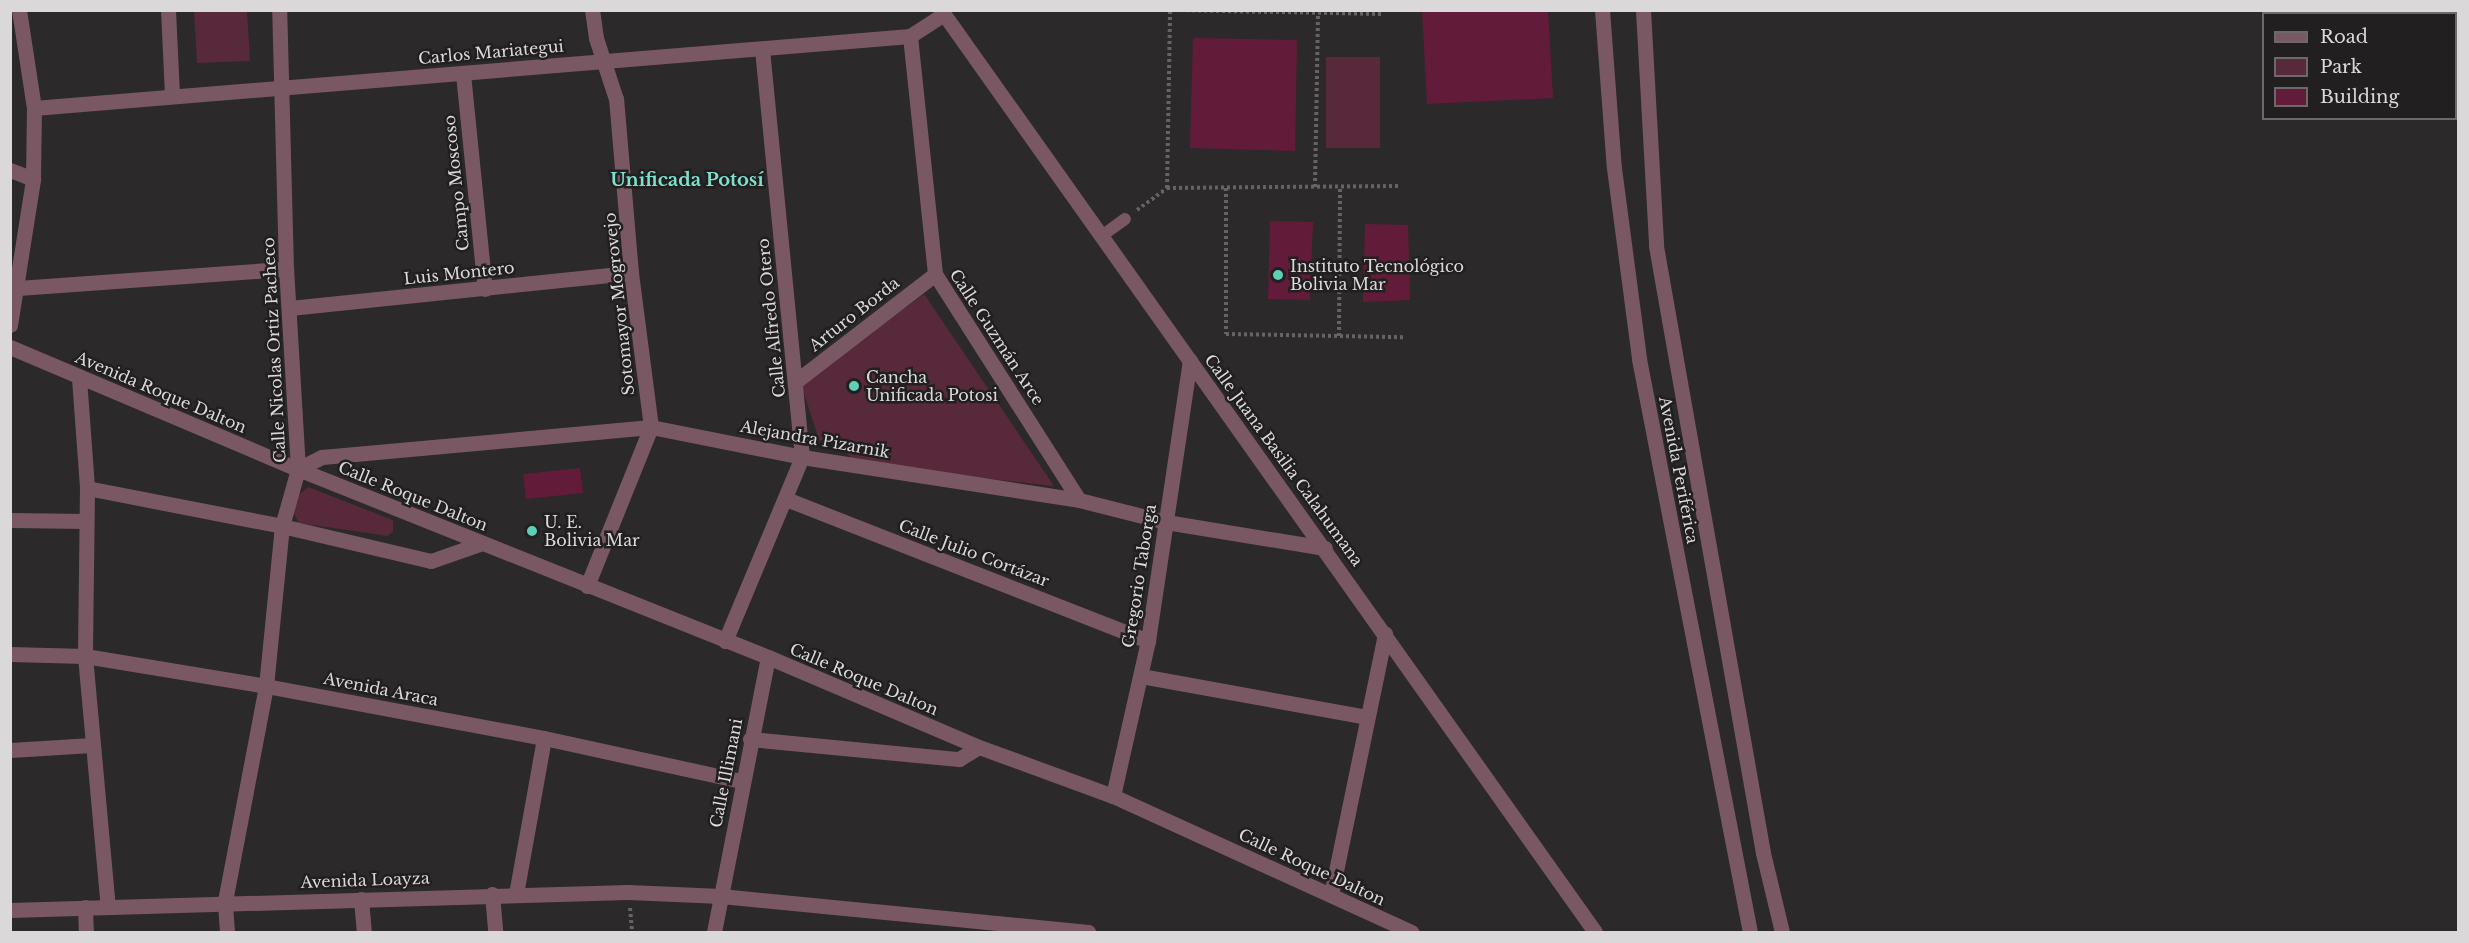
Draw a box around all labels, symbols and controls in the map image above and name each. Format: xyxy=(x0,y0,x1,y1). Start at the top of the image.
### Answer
legend xyxy=(2262,12,2457,120)
text: Road xyxy=(2320,26,2368,48)
street label: Carlos Mariategui xyxy=(417,36,565,68)
text: Park xyxy=(2320,56,2362,78)
text: Building xyxy=(2320,86,2399,108)
street label: Campo Moscoso xyxy=(439,114,473,252)
district label: Unificada Potosí xyxy=(610,169,764,191)
street label: Sotomayor Mogrovejo xyxy=(600,211,638,397)
street label: Calle Nicolas Ortiz Pacheco xyxy=(259,237,289,463)
street label: Calle Alfredo Otero xyxy=(753,237,789,399)
place label: Instituto Tecnológico Bolivia Mar xyxy=(1290,256,1464,294)
street label: Luis Montero xyxy=(403,258,515,288)
street label: Calle Guzmán Arce xyxy=(946,265,1048,409)
marker: Instituto Tecnológico Bolivia Mar xyxy=(1271,268,1285,282)
street label: Arturo Borda xyxy=(805,273,903,355)
street label: Avenida Roque Dalton xyxy=(72,347,250,437)
street label: Calle Juana Basilia Calahumana xyxy=(1201,350,1367,570)
place label: Cancha Unificada Potosi xyxy=(866,367,998,405)
marker: Cancha Unificada Potosi xyxy=(847,379,861,393)
street label: Avenida Periférica xyxy=(1655,395,1703,545)
street label: Alejandra Pizarnik xyxy=(739,416,891,462)
street label: Calle Roque Dalton xyxy=(336,457,490,535)
street label: Gregorio Taborga xyxy=(1118,503,1160,649)
place label: U. E. Bolivia Mar xyxy=(544,512,640,550)
street label: Calle Julio Cortázar xyxy=(896,515,1052,591)
marker: U. E. Bolivia Mar xyxy=(525,524,539,538)
street label: Calle Roque Dalton xyxy=(787,639,941,719)
street label: Avenida Araca xyxy=(322,668,440,710)
street label: Calle Illimani xyxy=(706,717,746,829)
street label: Calle Roque Dalton xyxy=(1236,825,1388,909)
street label: Avenida Loayza xyxy=(300,868,430,892)

